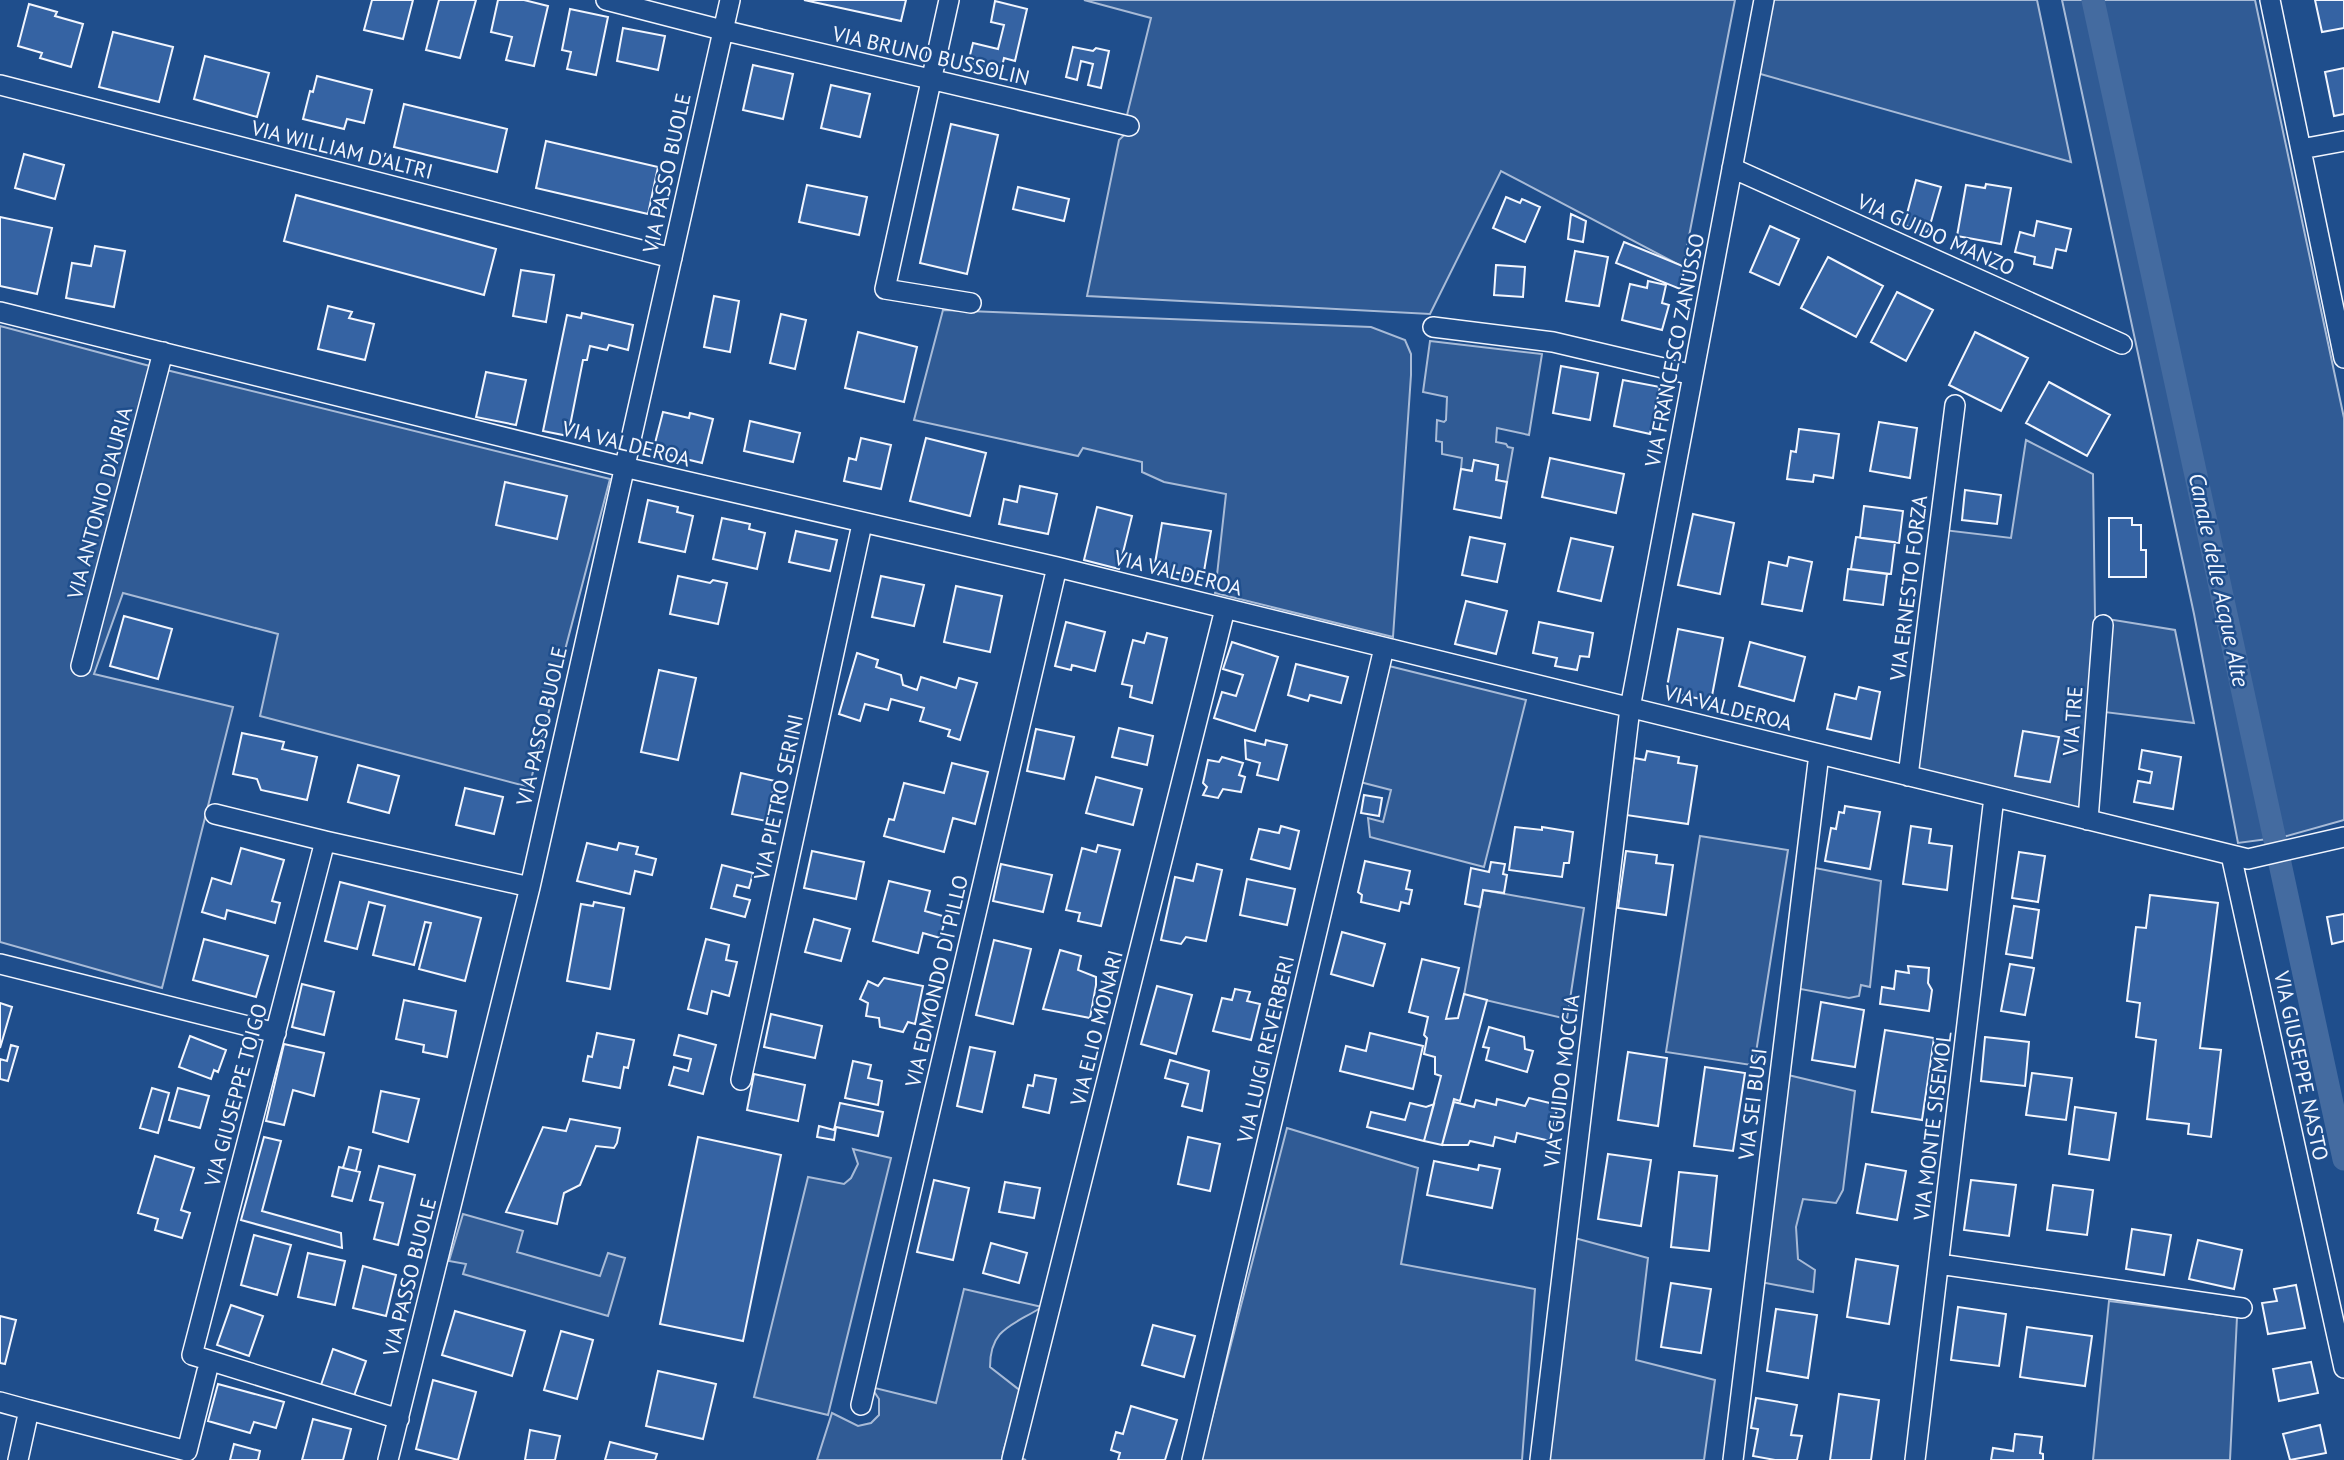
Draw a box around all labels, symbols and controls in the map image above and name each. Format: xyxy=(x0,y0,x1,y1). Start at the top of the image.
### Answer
street label: VIA BRUNO BUSSOLIN xyxy=(829,19,1032,91)
street label: VIA PASSO BUOLE xyxy=(636,91,697,256)
street label: VIA WILLIAM D'ALTRI xyxy=(248,114,436,185)
street label: VIA GUIDO MANZO xyxy=(1852,187,2019,281)
street label: VIA FRANCESCO ZANUSSO xyxy=(1638,231,1710,470)
street label: VIA ANTONIO D'AURIA xyxy=(61,403,138,603)
street label: VIA VALDEROA xyxy=(558,414,694,473)
water label: Canale delle Acque Alte xyxy=(2183,470,2256,690)
street label: VIA ERNESTO FORZA xyxy=(1884,493,1933,683)
street label: VIA VALDEROA xyxy=(1110,543,1246,602)
street label: VIA PASSO BUOLE xyxy=(510,644,573,809)
street label: VIA VALDEROA xyxy=(1660,678,1796,737)
street label: VIA TRE xyxy=(2057,685,2088,758)
street label: VIA PIETRO SERINI xyxy=(748,712,809,883)
street label: VIA EDMONDO DI PILLO xyxy=(899,872,974,1091)
street label: VIA ELIO MONARI xyxy=(1064,947,1129,1109)
street label: VIA LUIGI REVERBERI xyxy=(1231,952,1300,1146)
street label: VIA GIUSEPPE NASTO xyxy=(2268,968,2335,1163)
street label: VIA GUIDO MOCCIA xyxy=(1537,992,1586,1170)
street label: VIA GIUSEPPE TOIGO xyxy=(198,1000,273,1190)
street label: VIA MONTE SISEMOL xyxy=(1907,1030,1958,1223)
street label: VIA SEI BUSI xyxy=(1732,1047,1773,1162)
street label: VIA PASSO BUOLE xyxy=(377,1195,442,1360)

